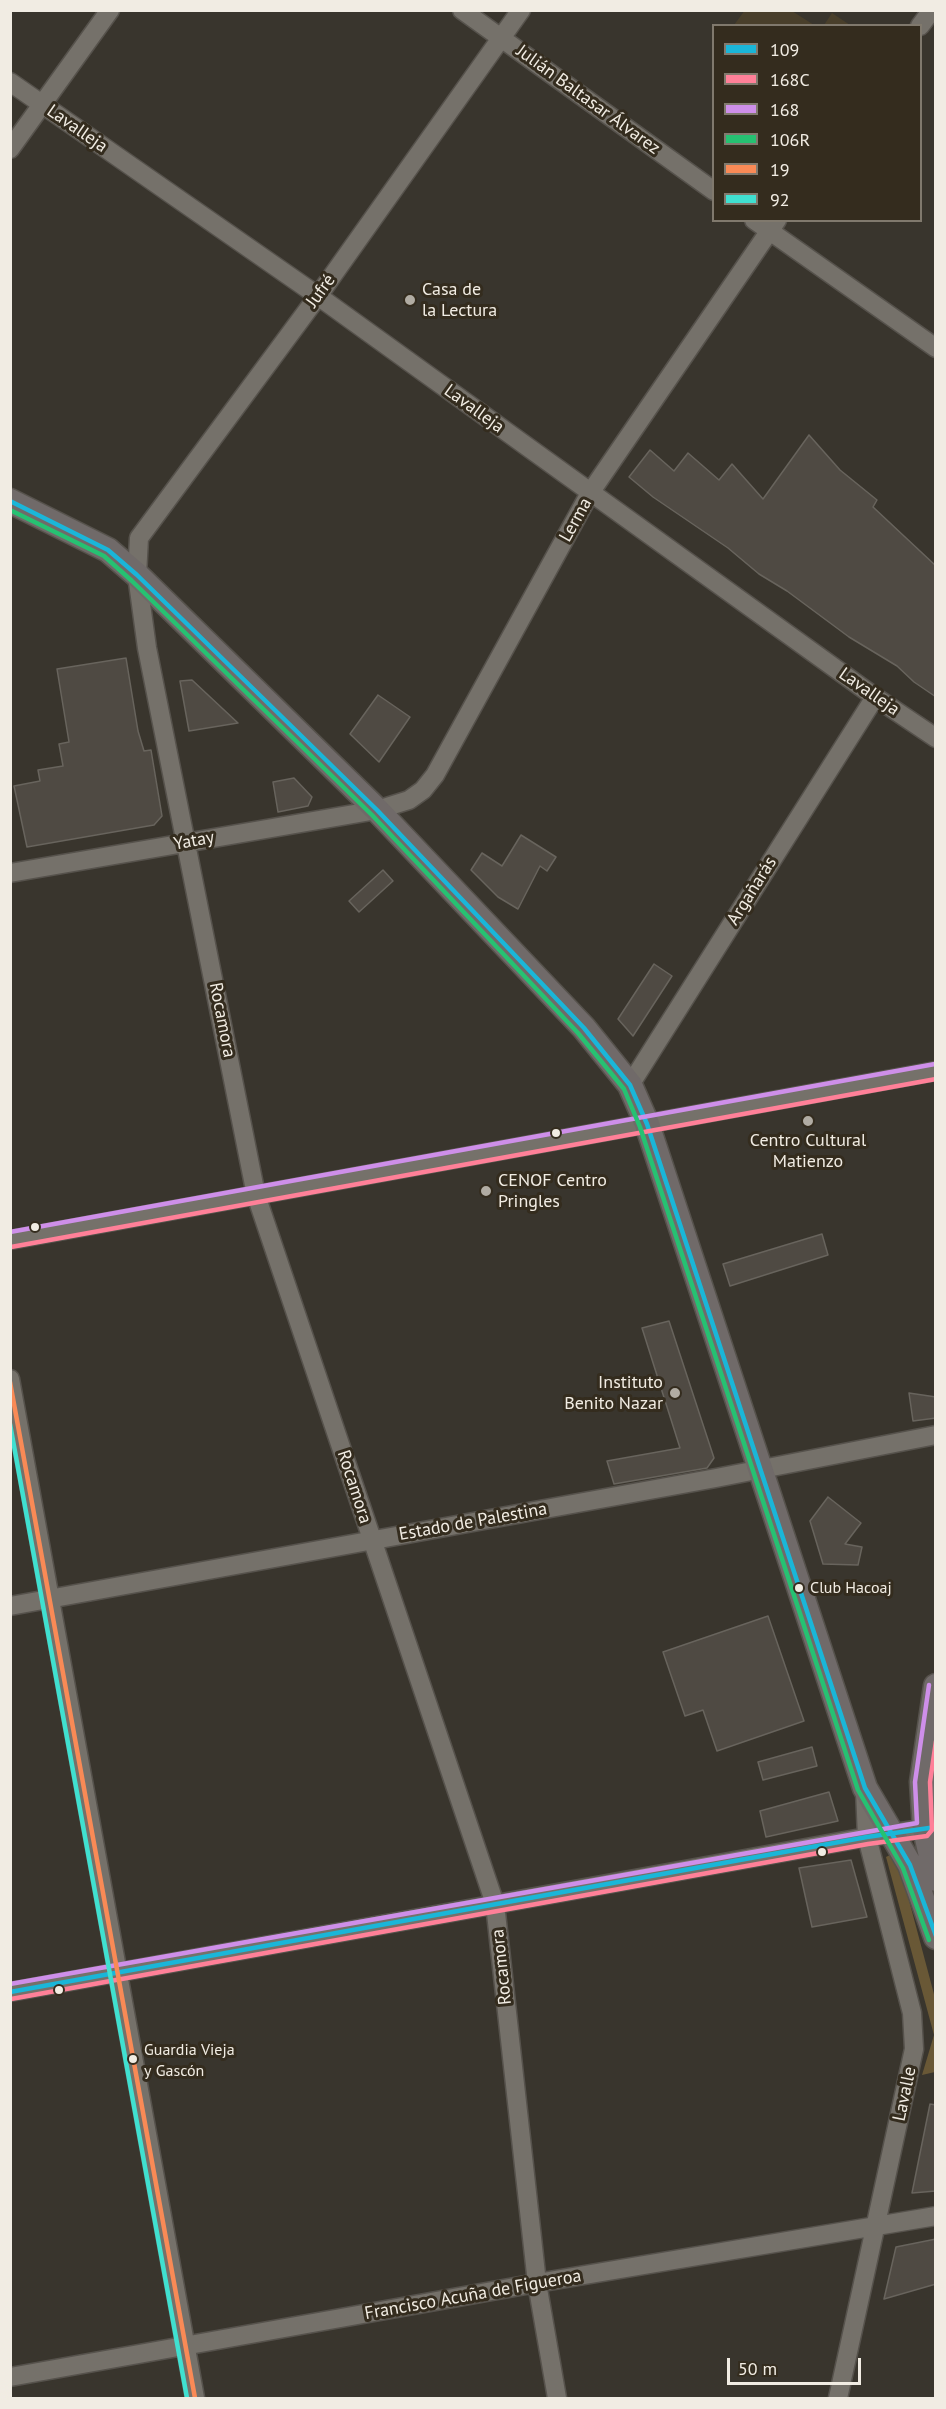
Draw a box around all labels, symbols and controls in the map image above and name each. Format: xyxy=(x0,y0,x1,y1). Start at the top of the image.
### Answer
legend xyxy=(712,24,922,222)
text: 109 xyxy=(770,38,799,61)
street label: Julián Baltasar Álvarez xyxy=(512,41,664,159)
text: 168C xyxy=(770,68,810,91)
text: 168 xyxy=(770,98,799,121)
street label: Lavalleja xyxy=(43,100,111,158)
text: 106R xyxy=(770,128,810,151)
text: 19 xyxy=(770,158,790,181)
text: 92 xyxy=(770,188,790,211)
street label: Jufré xyxy=(302,270,340,312)
place label: Casa de la Lectura xyxy=(422,279,497,322)
marker: Casa de la Lectura xyxy=(403,293,417,307)
street label: Lavalleja xyxy=(440,380,508,438)
street label: Lerma xyxy=(555,494,597,546)
street label: Lavalleja xyxy=(835,663,903,721)
street label: Yatay xyxy=(172,827,216,855)
street label: Argañarás xyxy=(723,853,781,929)
street label: Rocamora xyxy=(204,981,240,1059)
marker: Centro Cultural Matienzo xyxy=(801,1114,815,1128)
unlabelled marker xyxy=(550,1127,562,1139)
place label: Centro Cultural Matienzo xyxy=(750,1130,866,1172)
place label: CENOF Centro Pringles xyxy=(498,1170,607,1212)
marker: CENOF Centro Pringles xyxy=(479,1184,493,1198)
unlabelled marker xyxy=(29,1221,41,1233)
place label: Instituto Benito Nazar xyxy=(564,1372,663,1414)
marker: Instituto Benito Nazar xyxy=(668,1386,682,1400)
street label: Rocamora xyxy=(332,1448,376,1526)
street label: Estado de Palestina xyxy=(397,1498,549,1546)
place label: Club Hacoaj xyxy=(810,1578,892,1598)
marker: Club Hacoaj xyxy=(793,1582,805,1594)
unlabelled marker xyxy=(816,1846,828,1858)
street label: Rocamora xyxy=(487,1928,517,2006)
unlabelled marker xyxy=(53,1984,65,1996)
place label: Guardia Vieja y Gascón xyxy=(144,2040,235,2078)
marker: Guardia Vieja y Gascón xyxy=(127,2053,139,2065)
street label: Lavalle xyxy=(889,2065,921,2123)
street label: Francisco Acuña de Figueroa xyxy=(363,2265,583,2325)
scale bar xyxy=(730,2346,864,2384)
text: 50 m xyxy=(738,2357,777,2380)

